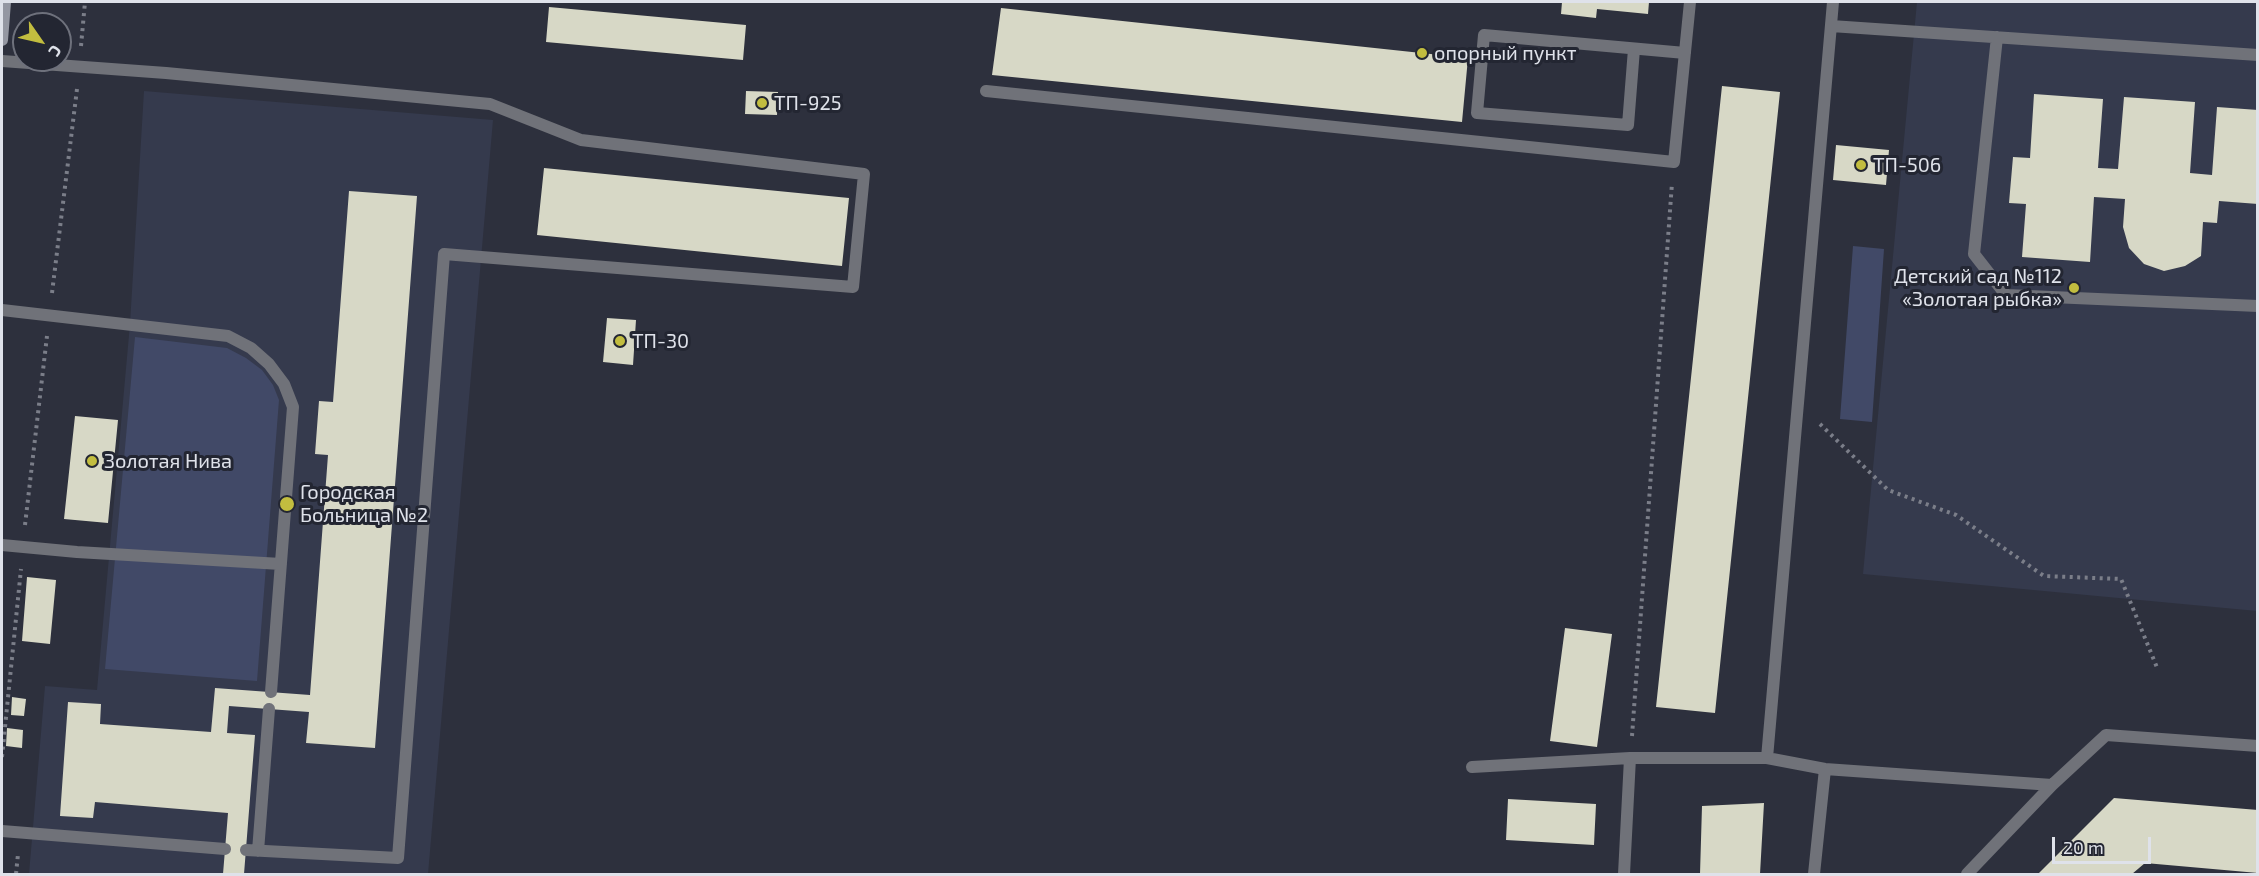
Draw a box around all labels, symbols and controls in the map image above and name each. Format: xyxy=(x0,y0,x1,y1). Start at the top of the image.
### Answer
north arrow xyxy=(12,12,72,72)
place label: опорный пункт xyxy=(1434,41,1577,65)
text: С xyxy=(45,42,66,60)
marker: опорный пункт xyxy=(1415,46,1429,60)
place label: ТП-925 xyxy=(774,91,841,115)
marker: ТП-925 xyxy=(755,96,769,110)
place label: ТП-506 xyxy=(1873,153,1941,177)
marker: ТП-506 xyxy=(1854,158,1868,172)
place label: Детский сад №112 «Золотая рыбка» xyxy=(1894,264,2062,311)
marker: Детский сад №112 «Золотая рыбка» xyxy=(2067,281,2081,295)
place label: ТП-30 xyxy=(632,329,689,353)
marker: ТП-30 xyxy=(613,334,627,348)
place label: Золотая Нива xyxy=(104,449,232,473)
marker: Золотая Нива xyxy=(85,454,99,468)
place label: Городская Больница №2 xyxy=(300,480,428,527)
marker: Городская Больница №2 xyxy=(278,495,296,513)
scale bar xyxy=(2055,825,2154,863)
text: 20 m xyxy=(2063,836,2104,858)

